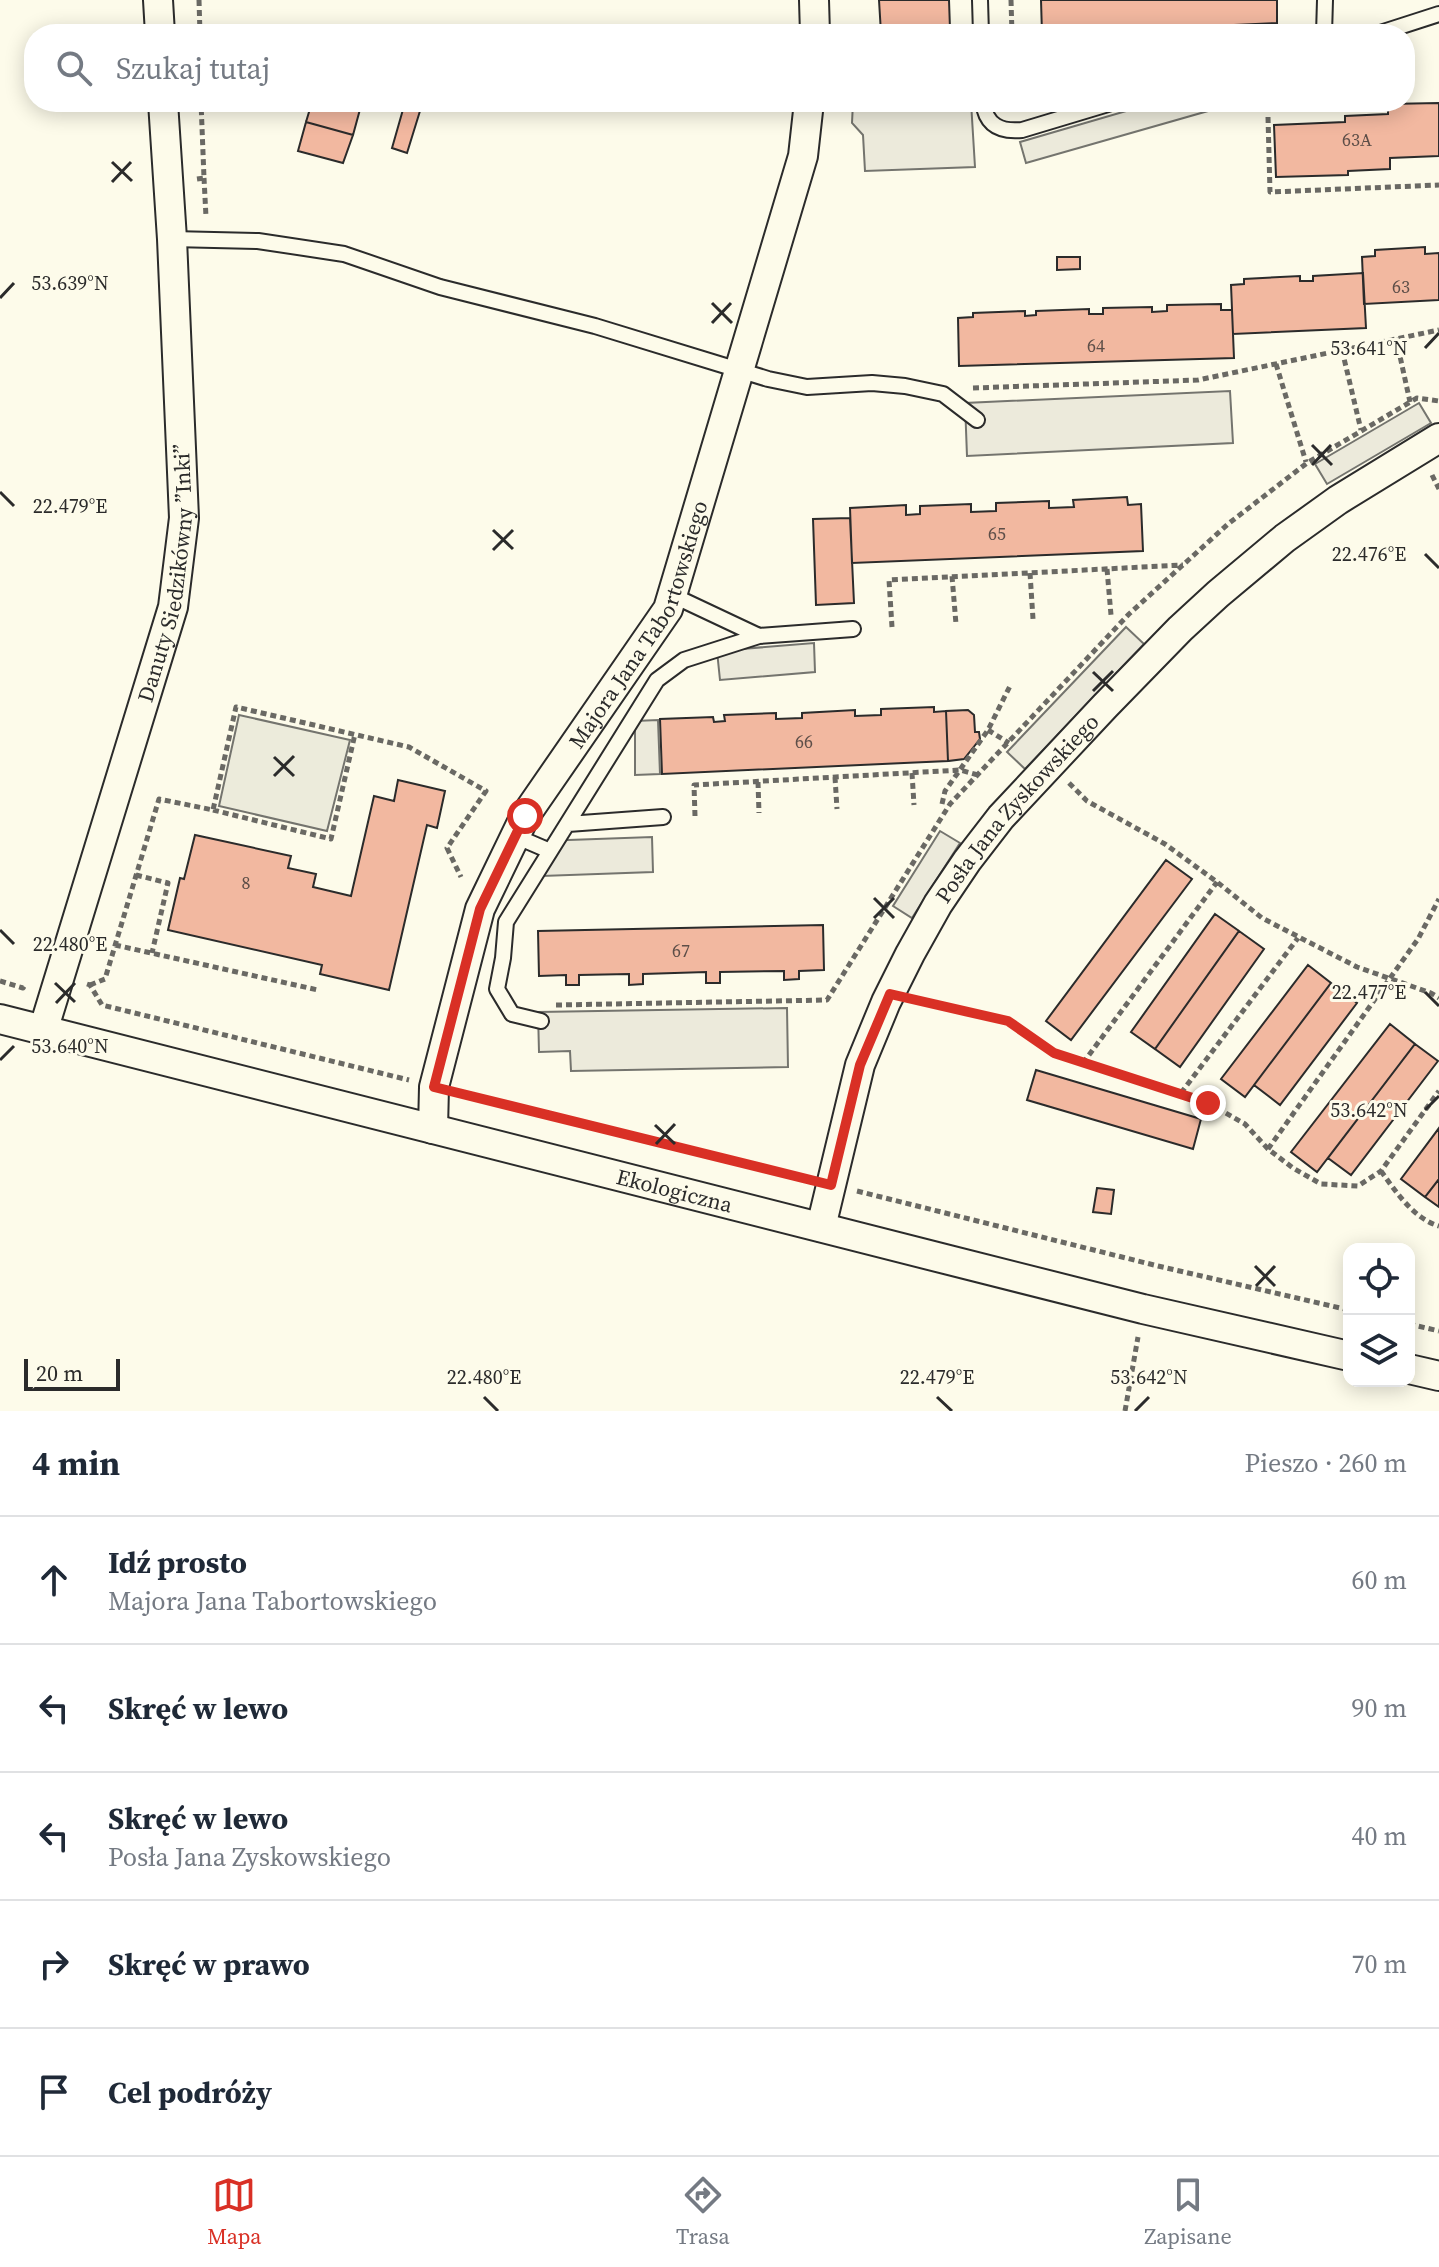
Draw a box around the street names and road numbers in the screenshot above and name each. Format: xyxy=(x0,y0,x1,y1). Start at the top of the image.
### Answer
street label: Danuty Siedzikówny ”Inki” xyxy=(130,443,199,706)
street label: Majora Jana Tabortowskiego xyxy=(561,497,715,754)
street label: Posła Jana Zyskowskiego xyxy=(928,707,1105,909)
street label: Ekologiczna xyxy=(613,1161,737,1220)

